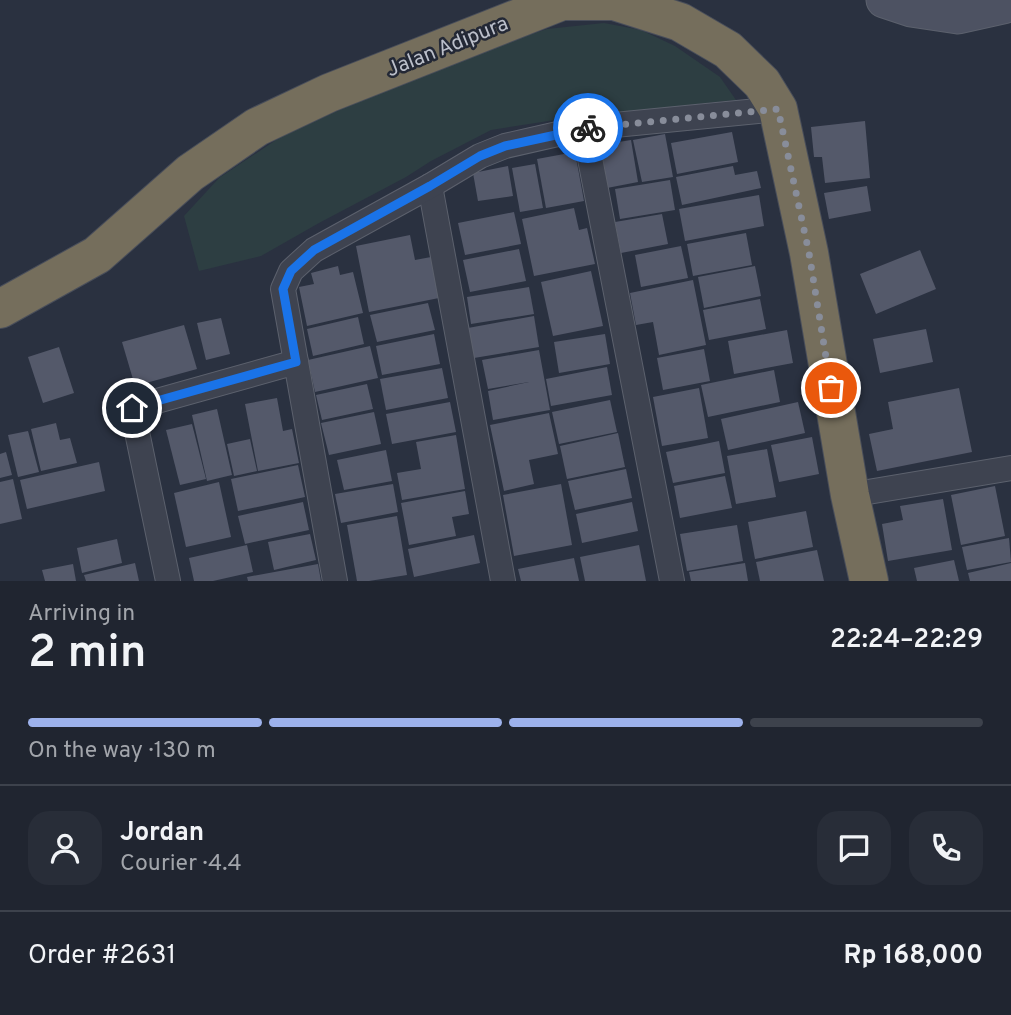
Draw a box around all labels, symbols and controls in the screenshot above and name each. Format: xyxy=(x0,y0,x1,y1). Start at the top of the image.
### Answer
street label: Jalan Adipura xyxy=(383,11,512,84)
courier xyxy=(553,93,623,163)
icon: bike xyxy=(569,109,607,147)
pin xyxy=(801,358,861,418)
icon: bag xyxy=(812,369,850,407)
pin xyxy=(102,378,162,438)
icon: home xyxy=(113,389,151,427)
text: Arriving in xyxy=(28,600,135,629)
text: 22:24–22:29 xyxy=(830,624,983,657)
text: 2 min xyxy=(28,625,147,684)
text: On the way · 130 m xyxy=(28,737,216,766)
button: person xyxy=(28,811,102,885)
button: chat xyxy=(817,811,891,885)
button: phone xyxy=(909,811,983,885)
text: Jordan xyxy=(120,817,204,850)
text: Courier · 4.4 xyxy=(120,850,242,879)
text: Order #2631 xyxy=(28,940,176,973)
text: Rp 168,000 xyxy=(843,940,983,973)

